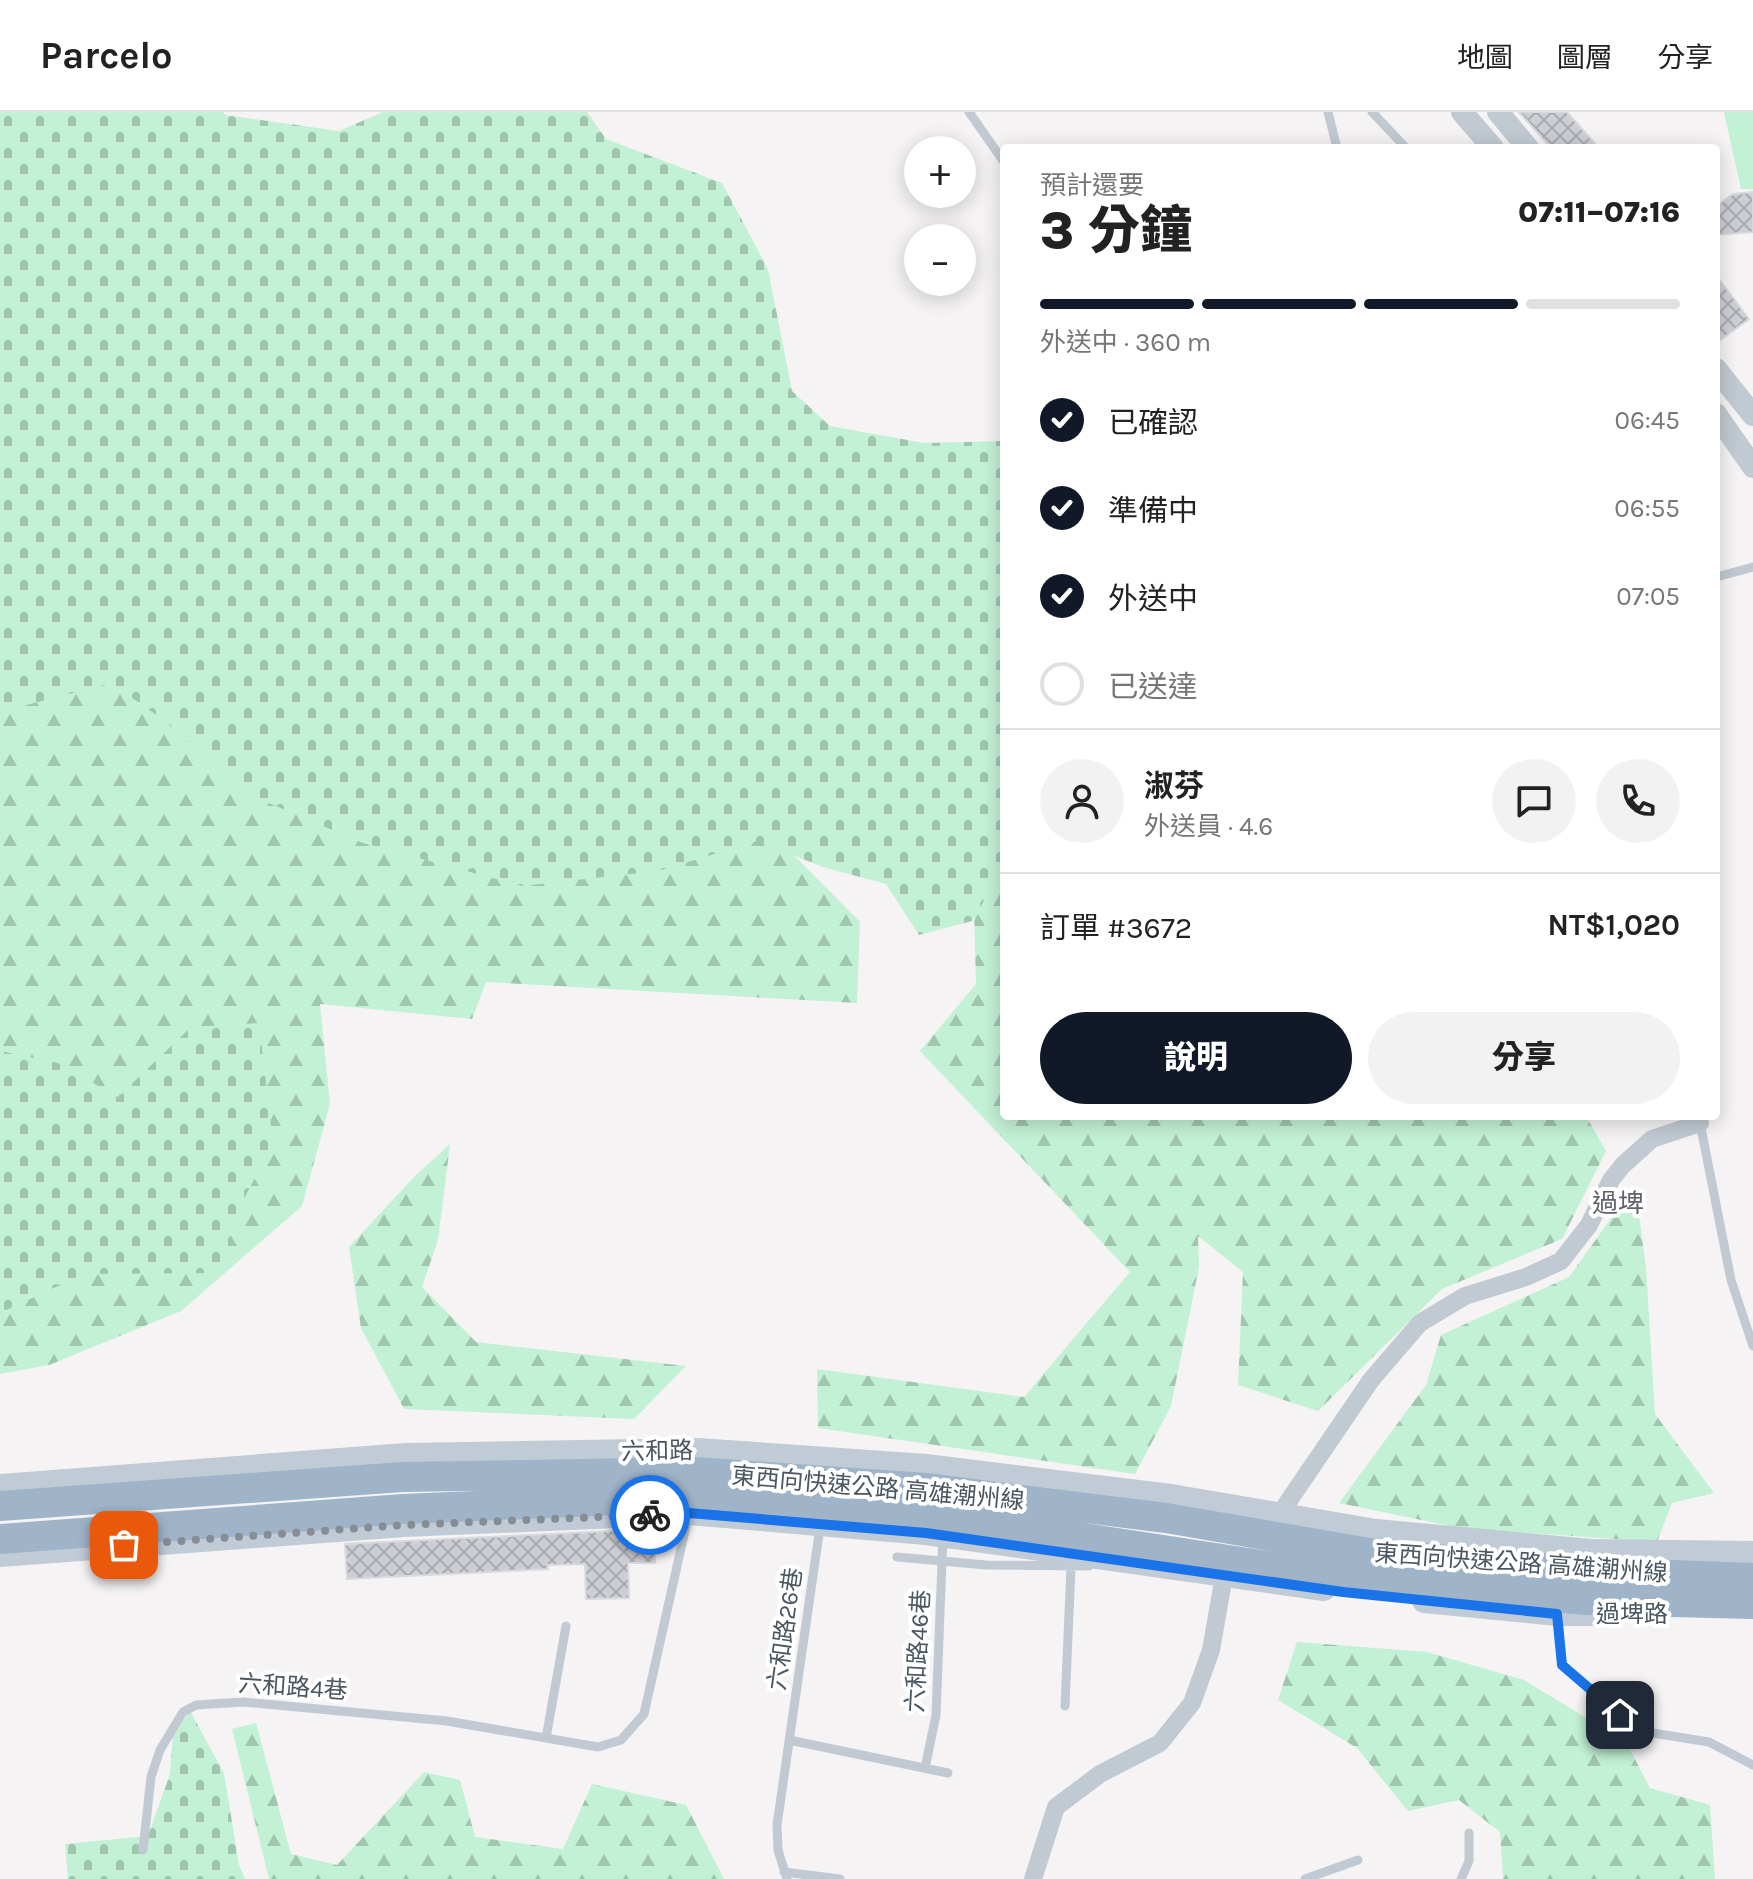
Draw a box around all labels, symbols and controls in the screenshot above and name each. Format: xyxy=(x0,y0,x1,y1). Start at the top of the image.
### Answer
text: Parcelo xyxy=(40,33,173,78)
text: 地圖 xyxy=(1457,41,1513,74)
text: 圖層 xyxy=(1557,41,1613,74)
text: 分享 xyxy=(1657,41,1713,74)
map controls xyxy=(904,136,976,296)
button: + xyxy=(904,136,976,208)
text: 預計還要 xyxy=(1040,170,1144,201)
text: 07:11–07:16 xyxy=(1518,194,1680,230)
text: 3 分鐘 xyxy=(1040,200,1192,261)
button: − xyxy=(904,224,976,296)
text: 外送中 · 360 m xyxy=(1040,327,1211,358)
icon: check xyxy=(1040,398,1084,442)
text: 已確認 xyxy=(1108,405,1198,441)
text: 06:45 xyxy=(1614,405,1680,436)
icon: check xyxy=(1040,486,1084,530)
text: 準備中 xyxy=(1108,493,1198,529)
text: 06:55 xyxy=(1614,493,1680,524)
icon: check xyxy=(1040,574,1084,618)
text: 外送中 xyxy=(1108,581,1198,617)
text: 07:05 xyxy=(1616,581,1680,612)
text: 已送達 xyxy=(1108,669,1198,705)
button: person xyxy=(1040,759,1124,843)
button: chat xyxy=(1492,759,1576,843)
button: phone xyxy=(1596,759,1680,843)
text: 淑芬 xyxy=(1144,768,1204,804)
text: 外送員 · 4.6 xyxy=(1144,811,1273,842)
text: NT$1,020 xyxy=(1547,907,1680,943)
text: 訂單 #3672 xyxy=(1040,910,1192,946)
button: 說明 xyxy=(1040,1012,1352,1104)
button: 分享 xyxy=(1368,1012,1680,1104)
district label: 過埤 xyxy=(1592,1188,1644,1219)
street label: 六和路 xyxy=(621,1436,693,1466)
street label: 東西向快速公路 高雄潮州線 xyxy=(730,1461,1026,1515)
courier xyxy=(610,1475,690,1555)
icon: bike xyxy=(628,1493,672,1537)
pin xyxy=(90,1511,158,1579)
icon: bag xyxy=(102,1523,146,1567)
street label: 東西向快速公路 高雄潮州線 xyxy=(1374,1539,1668,1587)
street label: 六和路26巷 xyxy=(763,1566,807,1692)
street label: 六和路46巷 xyxy=(901,1589,935,1713)
street label: 過埤路 xyxy=(1596,1600,1668,1628)
street label: 六和路4巷 xyxy=(237,1669,349,1705)
pin xyxy=(1586,1681,1654,1749)
icon: home xyxy=(1598,1693,1642,1737)

